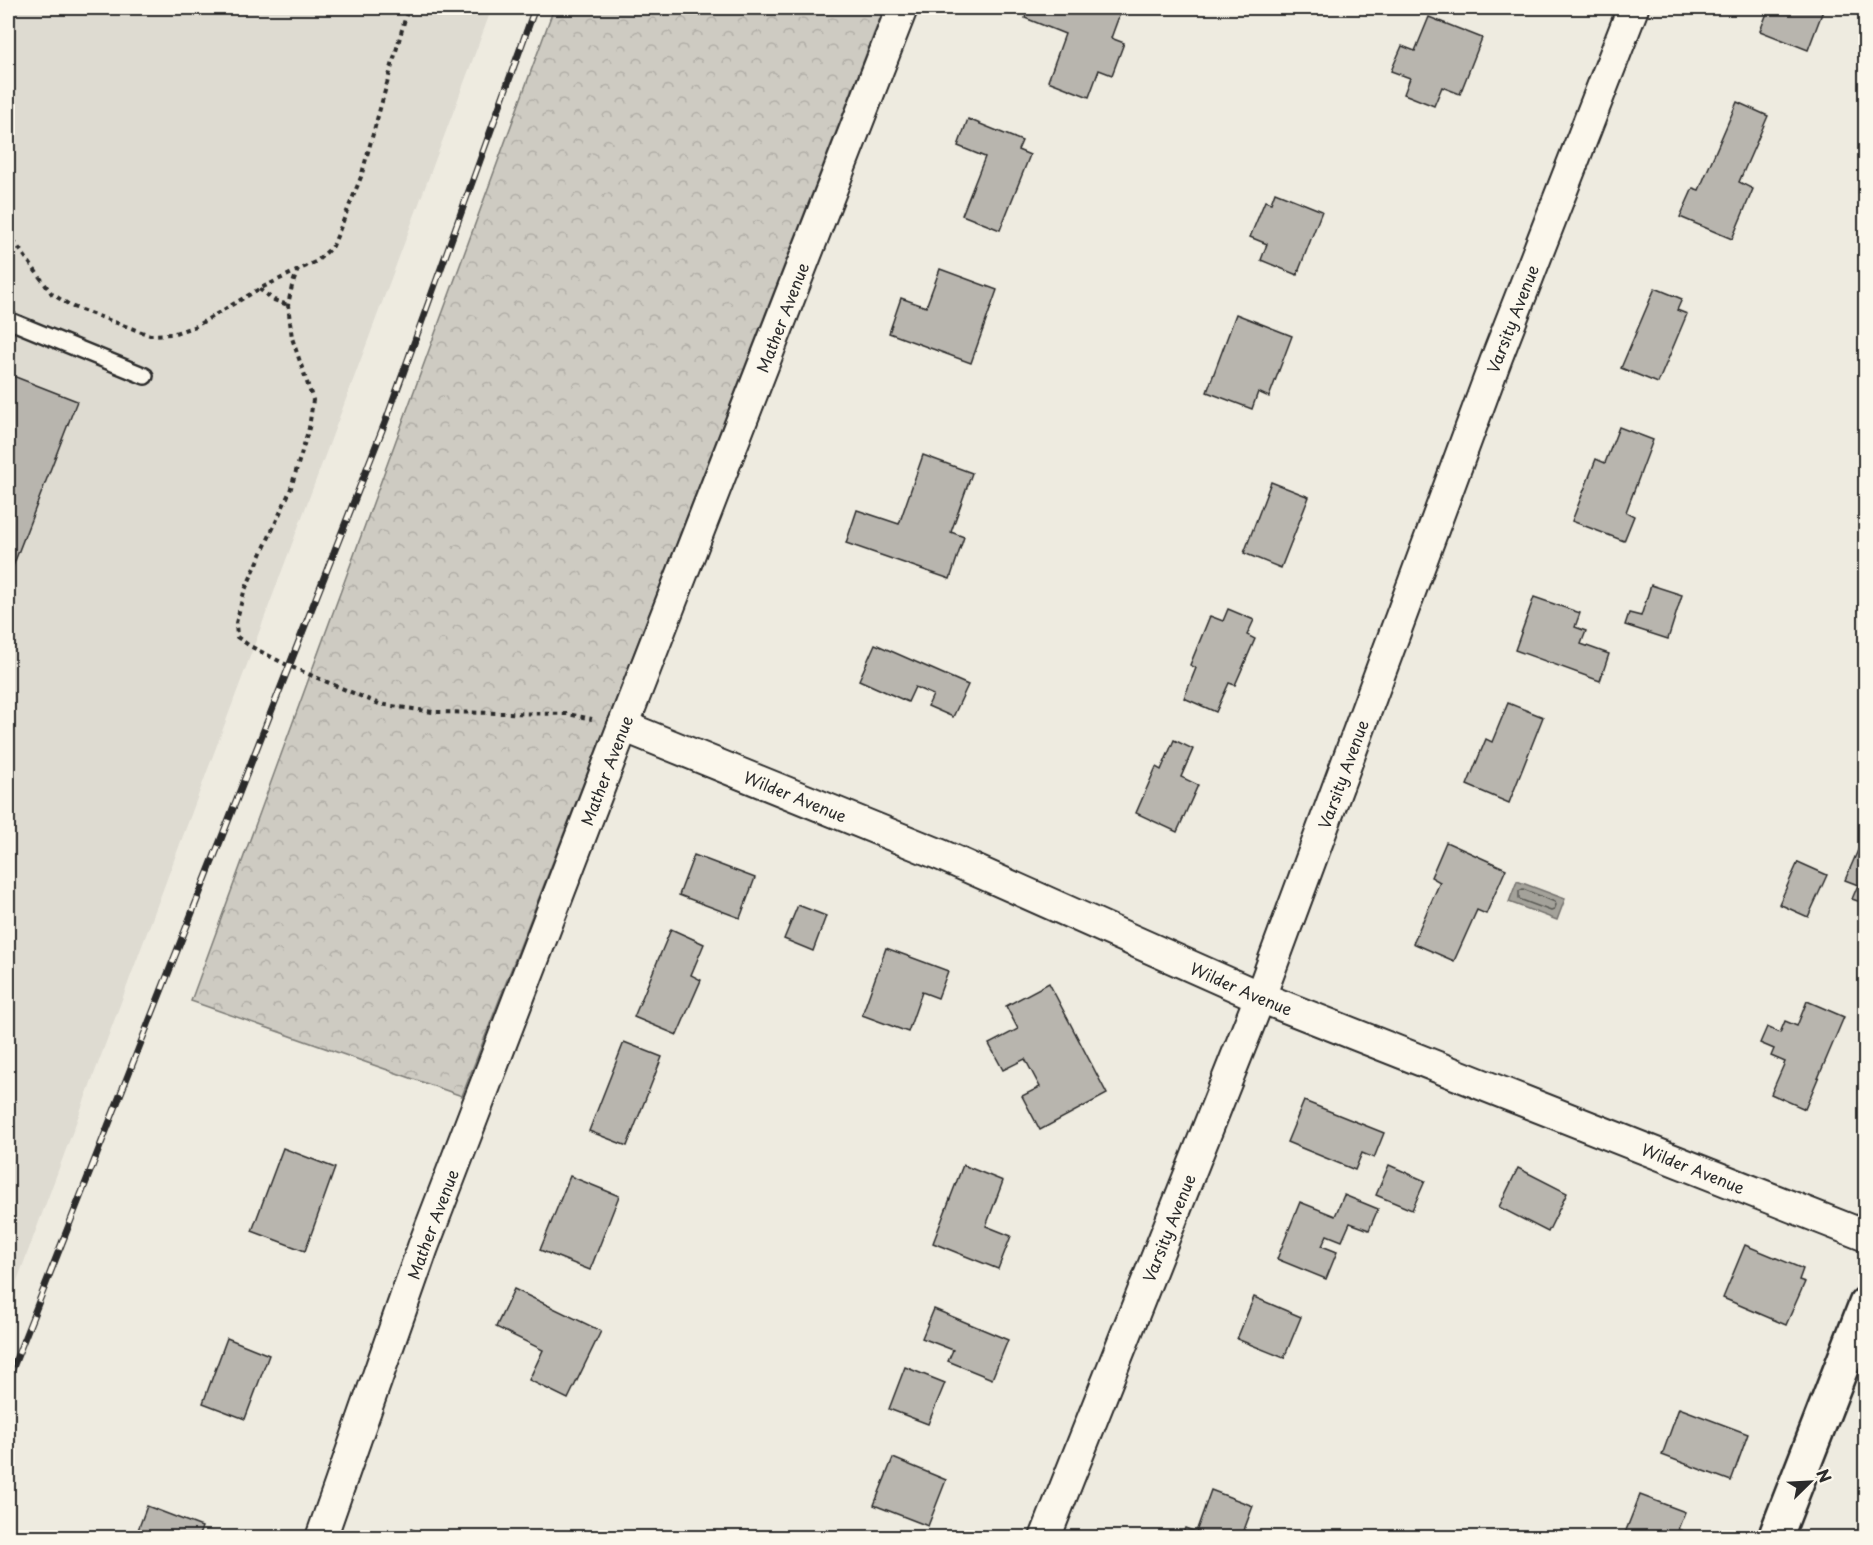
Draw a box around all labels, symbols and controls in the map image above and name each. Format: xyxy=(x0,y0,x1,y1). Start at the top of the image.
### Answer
street label: Mather Avenue xyxy=(750,258,814,376)
street label: Varsity Avenue xyxy=(1480,261,1544,376)
street label: Mather Avenue xyxy=(574,711,638,829)
street label: Varsity Avenue xyxy=(1312,716,1374,832)
street label: Wilder Avenue xyxy=(740,764,851,828)
street label: Wilder Avenue xyxy=(1187,956,1296,1021)
street label: Wilder Avenue xyxy=(1638,1137,1749,1199)
street label: Mather Avenue xyxy=(401,1165,464,1283)
street label: Varsity Avenue xyxy=(1136,1170,1201,1285)
north arrow xyxy=(1780,1452,1840,1512)
text: N xyxy=(1811,1465,1838,1486)

